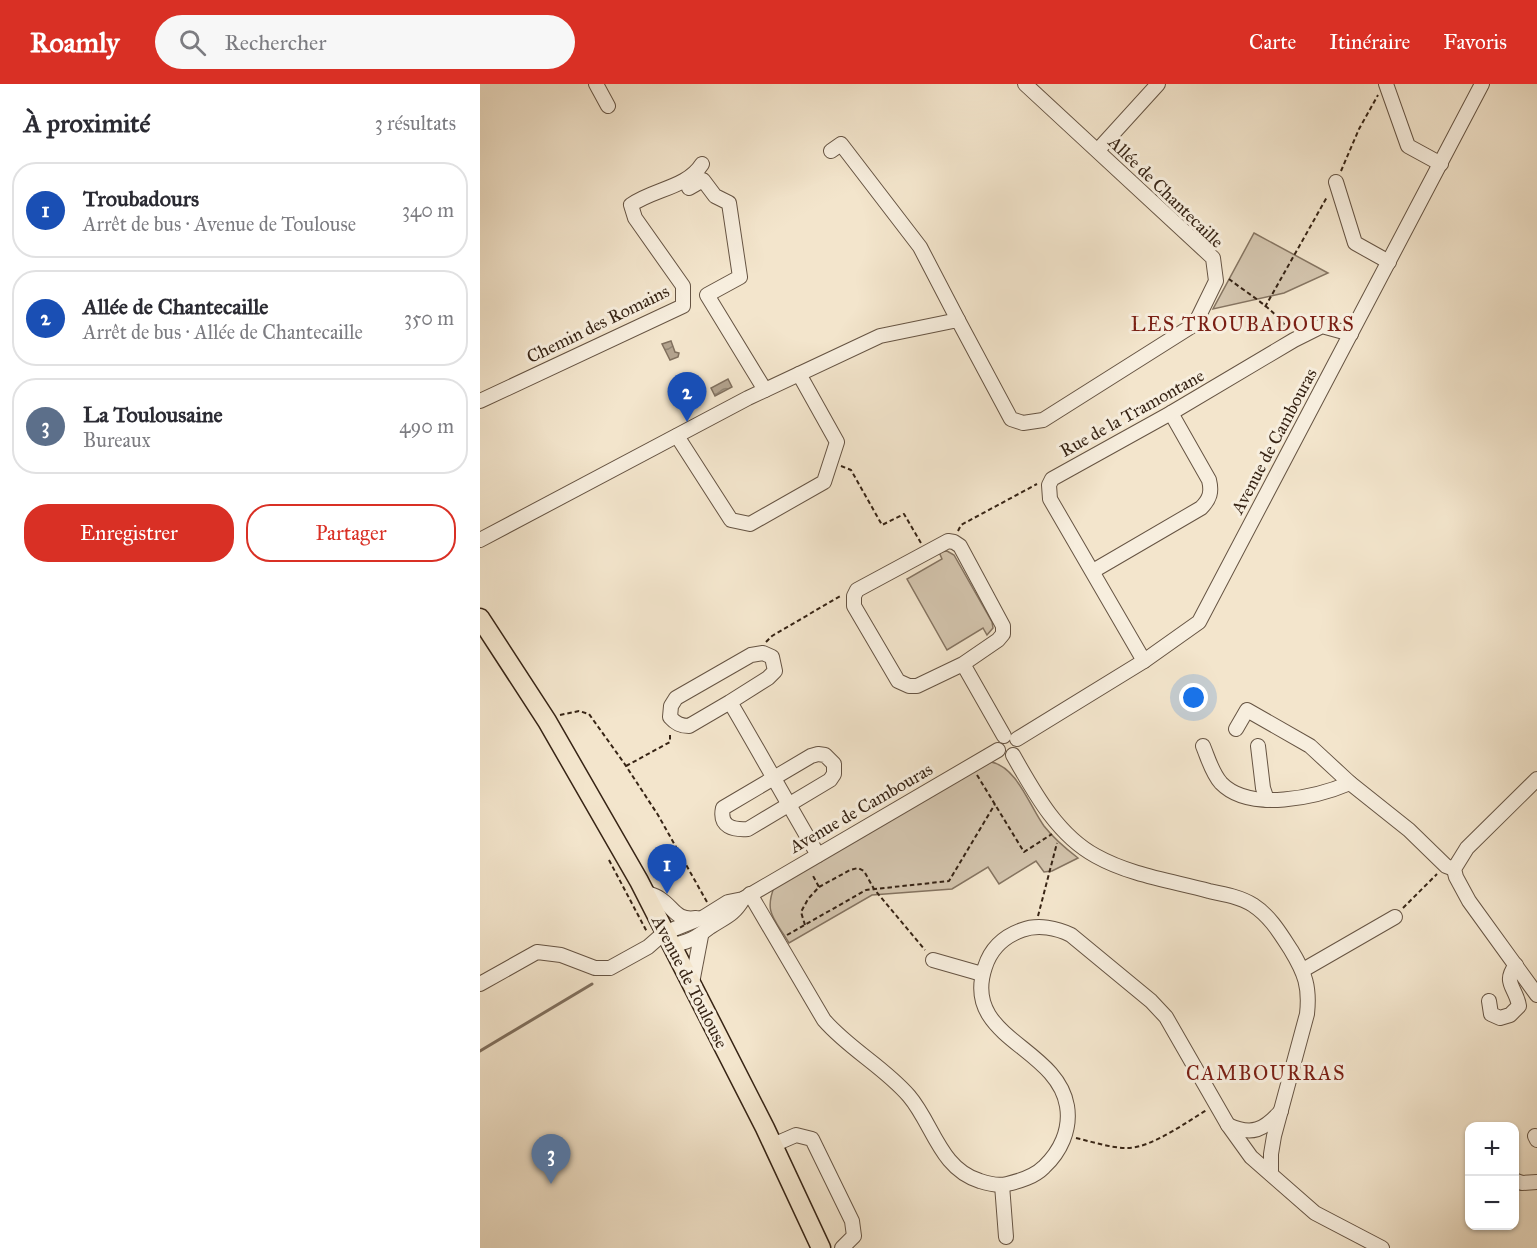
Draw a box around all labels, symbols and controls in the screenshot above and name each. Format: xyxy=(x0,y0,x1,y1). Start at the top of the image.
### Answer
search box xyxy=(155,15,575,69)
text: Roamly xyxy=(30,25,119,60)
icon: search xyxy=(176,26,209,59)
text: Rechercher xyxy=(224,29,327,56)
text: Carte xyxy=(1249,29,1296,55)
text: Itinéraire xyxy=(1329,29,1410,55)
text: Favoris xyxy=(1443,29,1507,55)
text: À proximité xyxy=(24,107,150,139)
text: 3 résultats xyxy=(375,111,456,135)
street label: Allée de Chantecaille xyxy=(1103,131,1228,253)
text: Troubadours xyxy=(83,185,199,212)
text: 1 xyxy=(42,198,49,222)
text: 340 m xyxy=(402,198,454,222)
text: Arrêt de bus · Avenue de Toulouse xyxy=(83,212,356,236)
street label: Chemin des Romains xyxy=(523,280,673,368)
text: Allée de Chantecaille xyxy=(83,293,269,320)
text: 2 xyxy=(41,306,50,330)
text: 350 m xyxy=(404,306,454,330)
district label: LES TROUBADOURS xyxy=(1131,312,1355,336)
text: Arrêt de bus · Allée de Chantecaille xyxy=(83,320,363,344)
street label: Rue de la Tramontane xyxy=(1056,364,1208,462)
street label: Avenue de Cambouras xyxy=(1226,364,1322,518)
pin: 2 xyxy=(668,372,706,422)
text: La Toulousaine xyxy=(83,401,223,428)
text: 3 xyxy=(42,414,50,438)
text: 490 m xyxy=(399,414,454,438)
text: Bureaux xyxy=(83,428,151,452)
button: Enregistrer xyxy=(24,504,234,562)
button: Partager xyxy=(246,504,456,562)
your location xyxy=(1179,683,1208,712)
street label: Avenue de Cambouras xyxy=(785,758,937,858)
pin: 1 xyxy=(648,844,687,894)
street label: Avenue de Toulouse xyxy=(647,911,733,1052)
district label: CAMBOURRAS xyxy=(1186,1061,1346,1085)
map controls xyxy=(1465,1122,1519,1230)
button: + xyxy=(1465,1122,1519,1176)
pin: 3 xyxy=(532,1134,570,1184)
button: − xyxy=(1465,1176,1519,1230)

